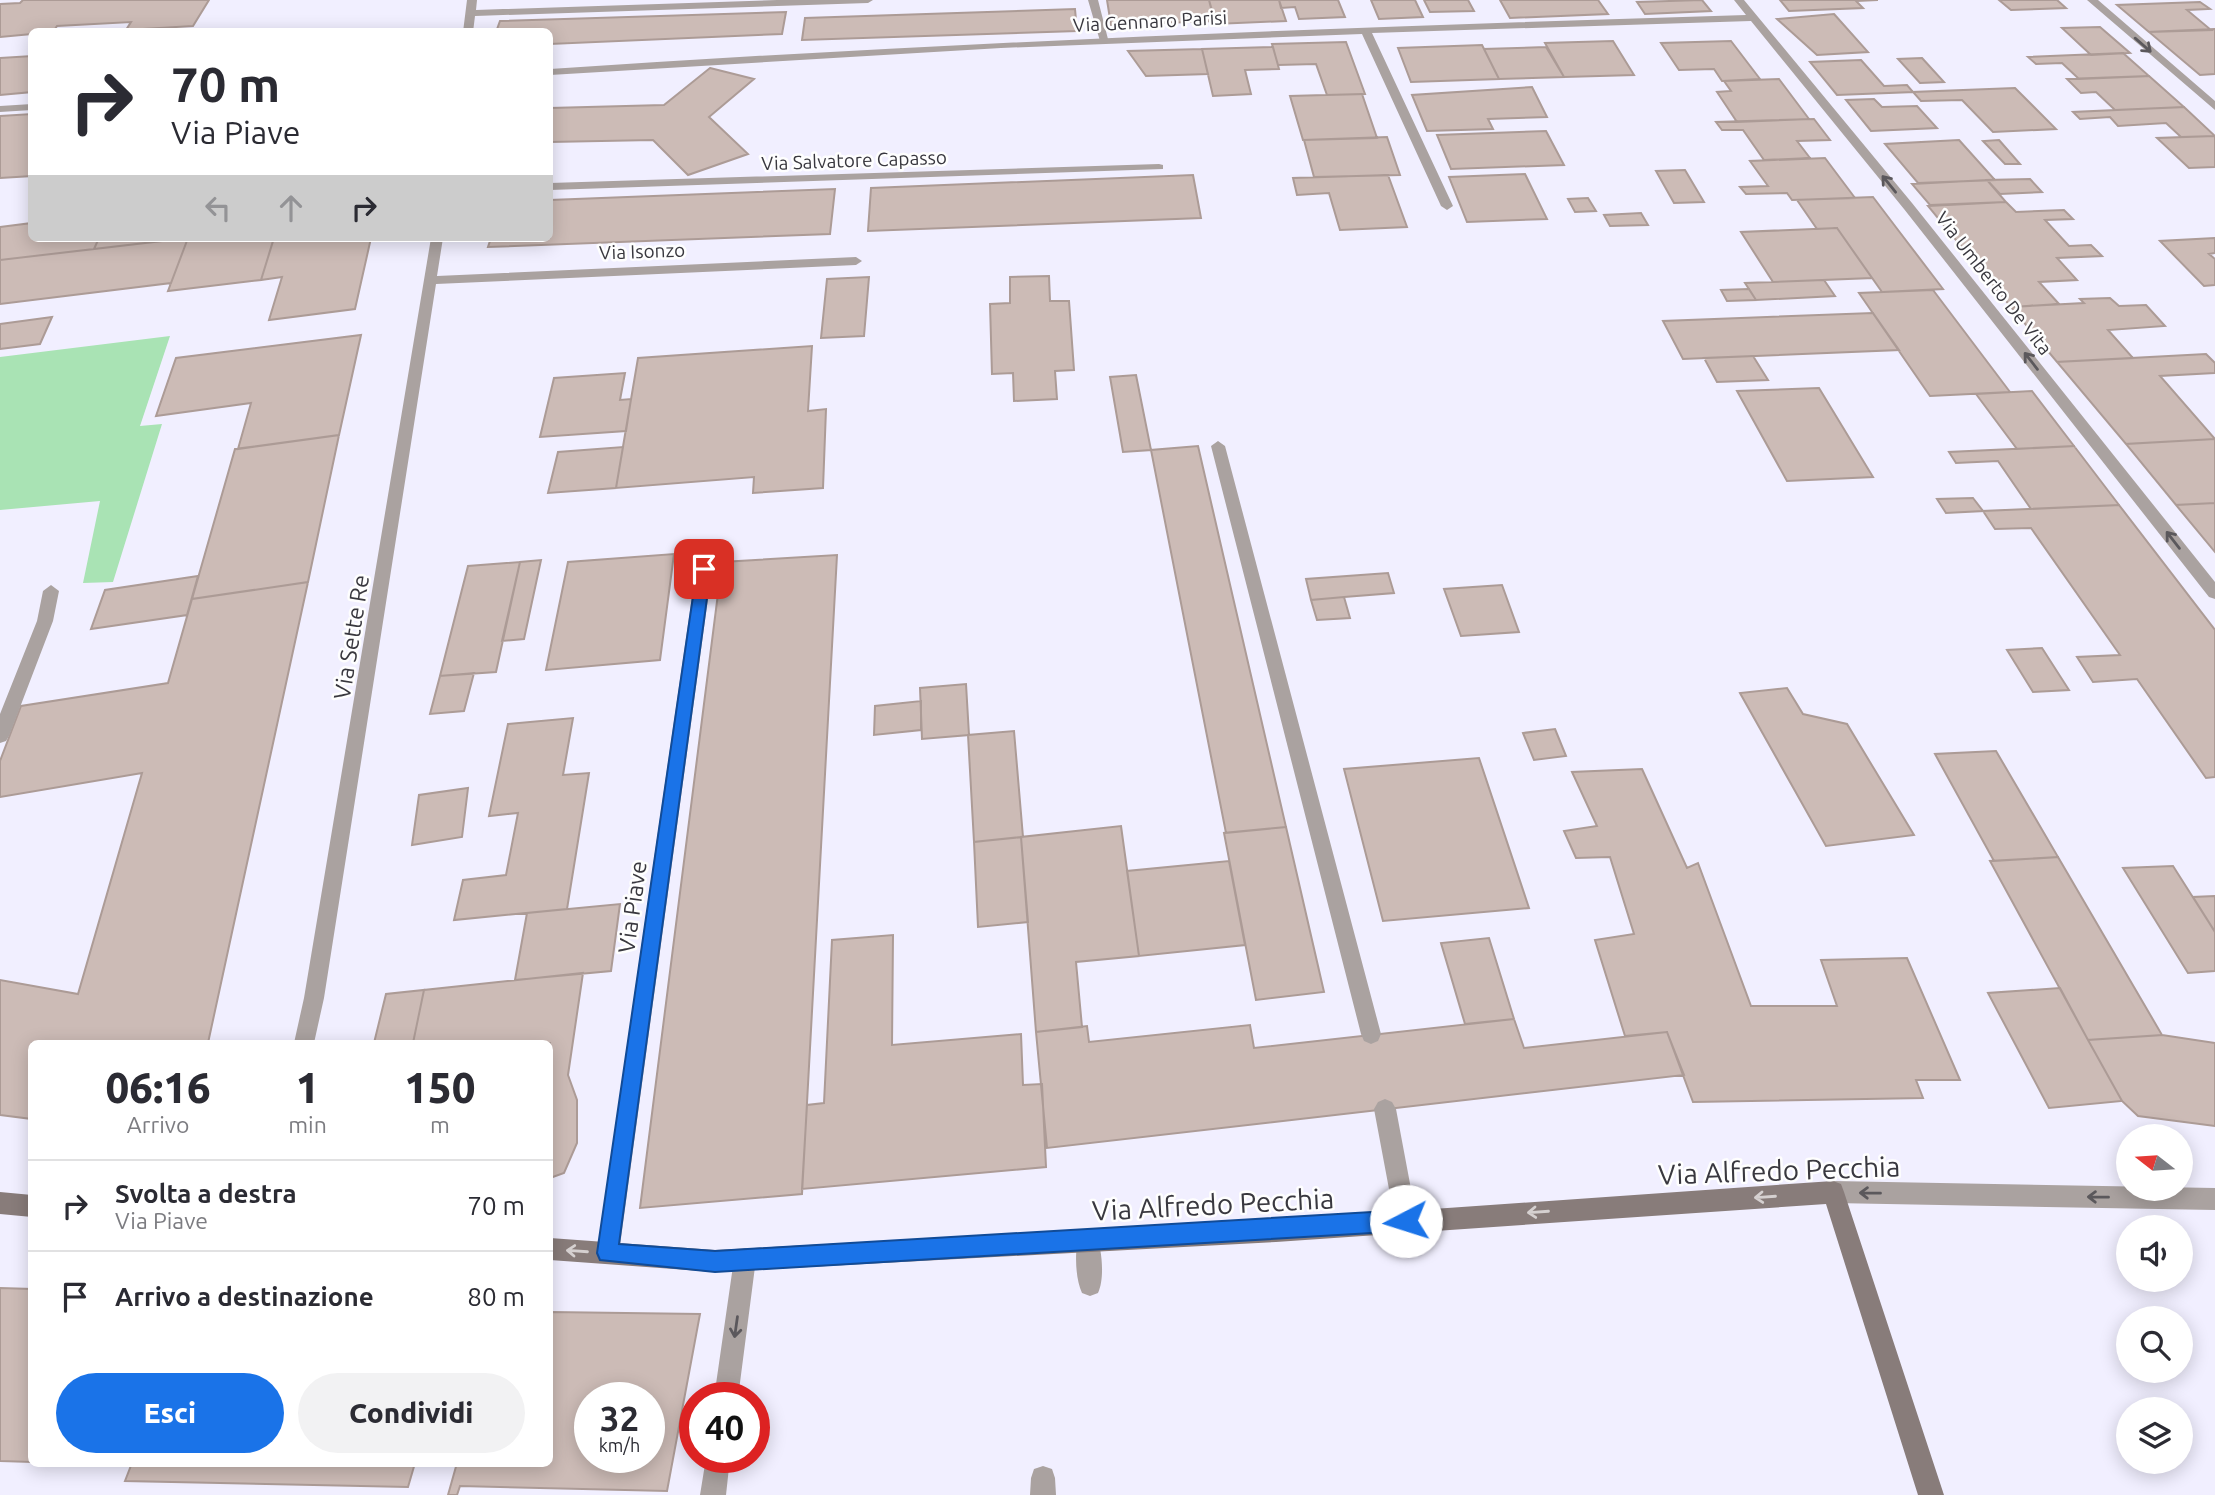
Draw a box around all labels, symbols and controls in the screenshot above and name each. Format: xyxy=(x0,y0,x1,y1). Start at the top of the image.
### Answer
street label: Via Gennaro Parisi xyxy=(1072,6,1228,36)
one-way arrow xyxy=(2134,37,2152,53)
icon: right xyxy=(56,56,147,147)
text: 70 m xyxy=(171,56,280,111)
text: Via Piave xyxy=(171,114,300,150)
street label: Via Salvatore Capasso xyxy=(761,146,947,174)
one-way arrow xyxy=(1881,175,1897,193)
icon: left xyxy=(199,189,237,227)
icon: ahead xyxy=(272,189,310,227)
icon: right xyxy=(345,189,383,227)
street label: Via Umberto De Vita xyxy=(1931,207,2057,359)
street label: Via Isonzo xyxy=(599,239,685,263)
one-way arrow xyxy=(2023,353,2039,371)
one-way arrow xyxy=(2165,531,2180,549)
pin xyxy=(674,539,734,599)
icon: arrive xyxy=(685,550,723,588)
street label: Via Sette Re xyxy=(329,573,373,701)
street label: Via Piave xyxy=(613,859,651,955)
text: 06:16 xyxy=(106,1064,211,1111)
text: 1 xyxy=(296,1064,319,1111)
text: 150 xyxy=(404,1064,475,1111)
text: Arrivo xyxy=(127,1112,189,1137)
text: min xyxy=(288,1112,327,1137)
text: m xyxy=(430,1112,450,1137)
north arrow xyxy=(2116,1124,2193,1200)
map controls xyxy=(2116,1124,2193,1474)
street label: Via Alfredo Pecchia xyxy=(1657,1150,1901,1190)
text: Svolta a destra xyxy=(115,1179,297,1208)
street label: Via Alfredo Pecchia xyxy=(1091,1182,1335,1226)
position arrow xyxy=(1369,1184,1443,1258)
one-way arrow xyxy=(1859,1186,1882,1200)
icon: right xyxy=(56,1187,94,1225)
one-way arrow xyxy=(2087,1190,2110,1204)
text: 70 m xyxy=(467,1191,525,1220)
one-way arrow xyxy=(1754,1191,1777,1204)
one-way arrow xyxy=(1527,1206,1550,1219)
text: Via Piave xyxy=(115,1208,208,1233)
button: sound xyxy=(2116,1215,2193,1292)
one-way arrow xyxy=(567,1244,589,1257)
icon: arrive xyxy=(56,1278,94,1316)
text: Arrivo a destinazione xyxy=(115,1282,374,1311)
text: 80 m xyxy=(467,1282,525,1311)
button: search xyxy=(2116,1306,2193,1383)
one-way arrow xyxy=(729,1315,742,1338)
button: Esci xyxy=(56,1373,284,1453)
button: Condividi xyxy=(298,1373,525,1453)
speed limit sign: 40 xyxy=(679,1382,770,1473)
button: layers xyxy=(2116,1397,2193,1474)
text: 32 xyxy=(600,1398,639,1438)
text: km/h xyxy=(599,1435,640,1455)

